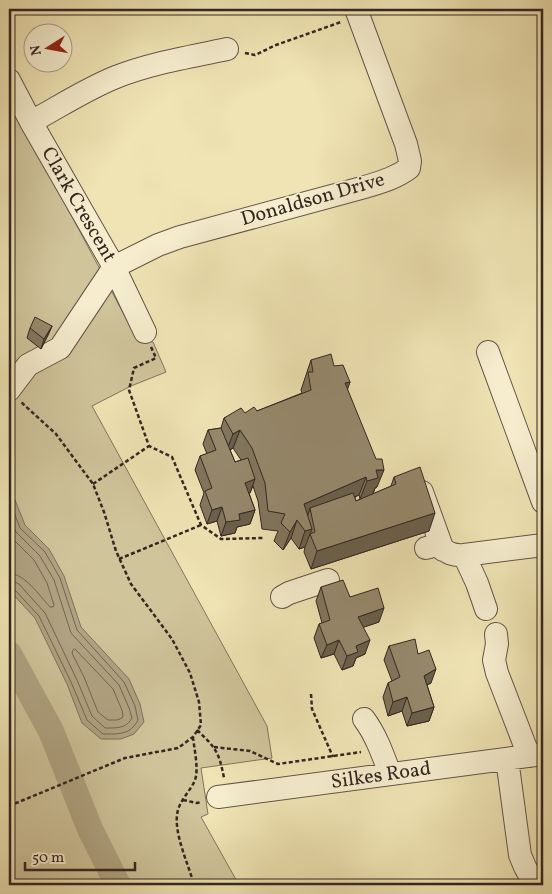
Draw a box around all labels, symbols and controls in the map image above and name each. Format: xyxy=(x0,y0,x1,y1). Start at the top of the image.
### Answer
north arrow xyxy=(22,22,72,72)
text: N xyxy=(26,43,47,57)
street label: Clark Crescent xyxy=(34,142,122,268)
street label: Donaldson Drive xyxy=(238,166,388,234)
street label: Silkes Road xyxy=(329,755,433,797)
scale bar xyxy=(25,839,135,871)
text: 50 m xyxy=(32,848,64,869)

